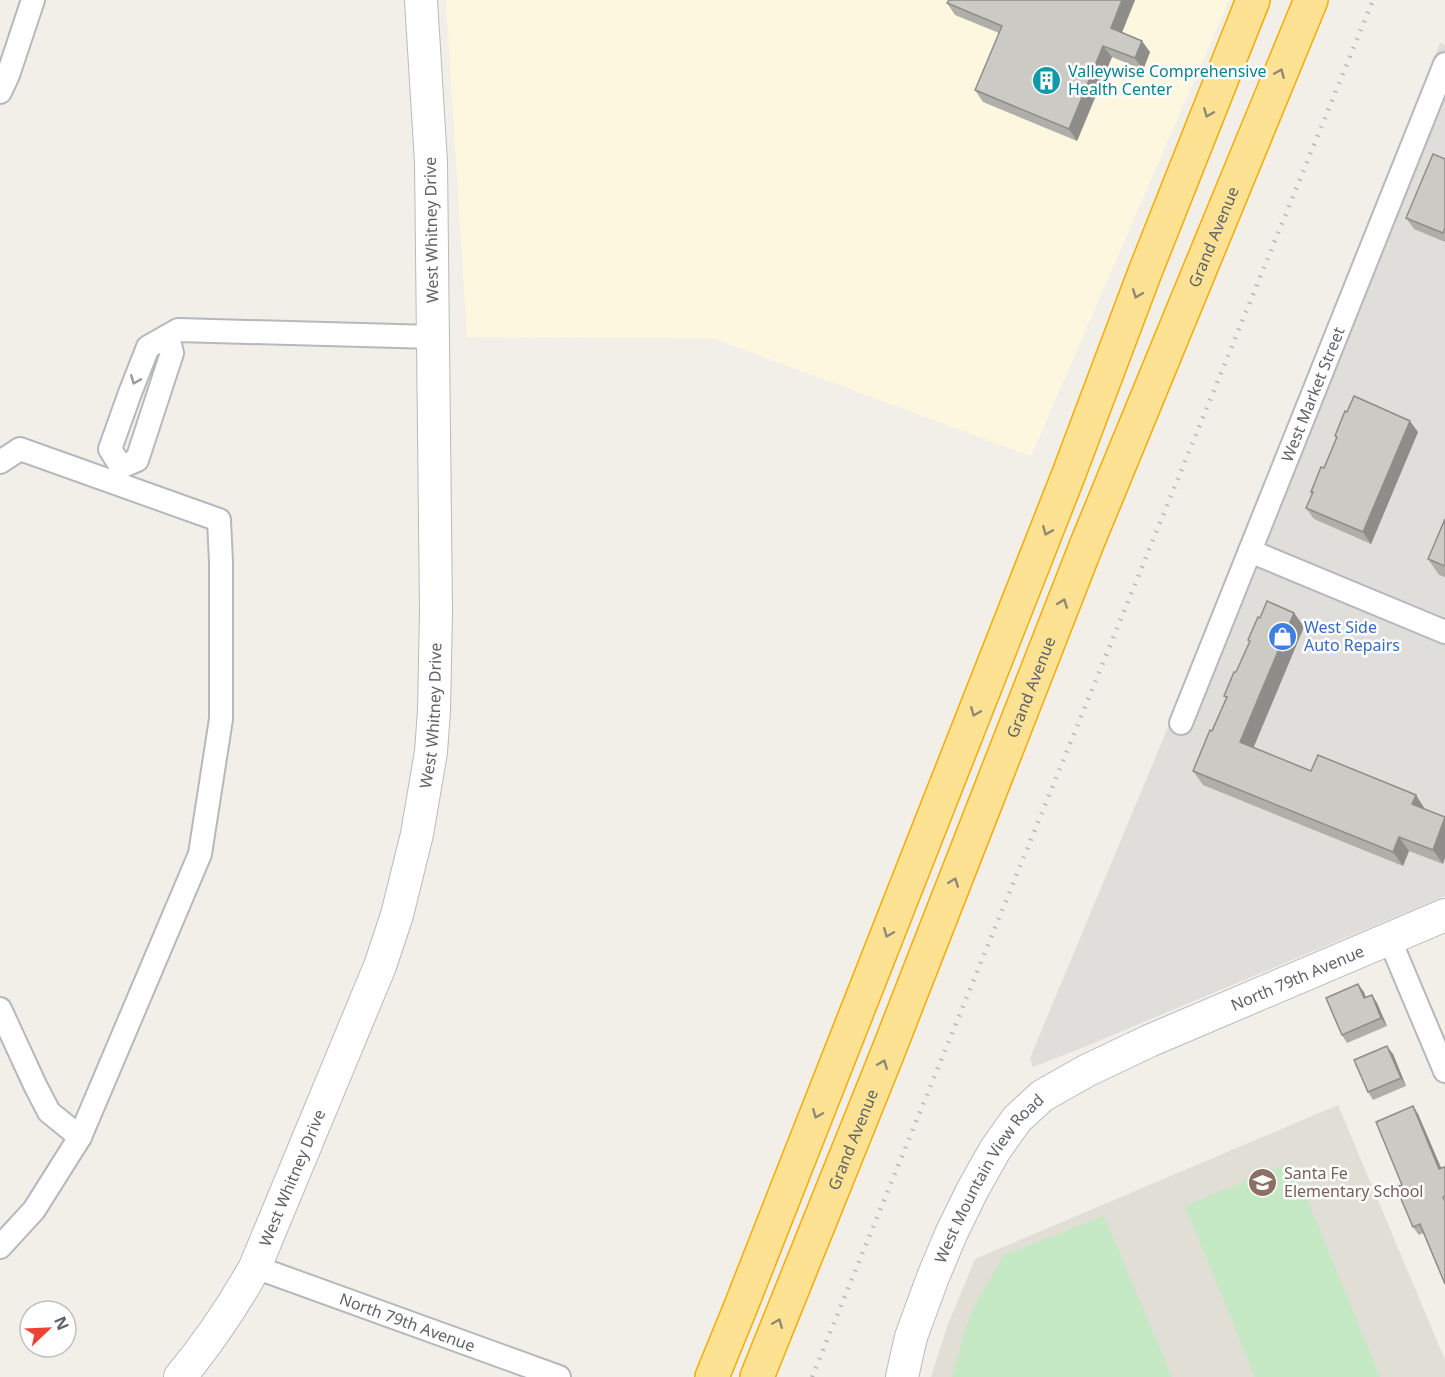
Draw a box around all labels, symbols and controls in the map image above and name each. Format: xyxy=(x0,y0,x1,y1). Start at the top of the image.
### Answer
place label: Valleywise Comprehensive Health Center xyxy=(1068,60,1267,100)
building icon: Valleywise Comprehensive Health Center xyxy=(1031,64,1063,96)
one-way arrow xyxy=(1273,68,1285,79)
one-way arrow xyxy=(1203,106,1215,117)
street label: West Whitney Drive xyxy=(419,157,443,303)
street label: Grand Avenue xyxy=(1183,183,1244,291)
one-way arrow xyxy=(1131,288,1144,299)
street label: West Market Street xyxy=(1276,323,1350,465)
one-way arrow xyxy=(130,373,142,384)
one-way arrow xyxy=(1042,524,1054,535)
one-way arrow xyxy=(1056,598,1068,609)
place label: West Side Auto Repairs xyxy=(1304,616,1400,656)
shop icon: West Side Auto Repairs xyxy=(1267,620,1299,652)
street label: Grand Avenue xyxy=(1001,633,1060,741)
street label: West Whitney Drive xyxy=(414,642,446,790)
one-way arrow xyxy=(970,706,982,717)
one-way arrow xyxy=(947,878,959,889)
one-way arrow xyxy=(883,927,896,937)
street label: North 79th Avenue xyxy=(1227,940,1367,1016)
one-way arrow xyxy=(876,1059,888,1070)
street label: Grand Avenue xyxy=(822,1086,883,1193)
street label: West Mountain View Road xyxy=(929,1089,1048,1266)
street label: West Whitney Drive xyxy=(254,1106,330,1250)
one-way arrow xyxy=(812,1108,824,1119)
place label: Santa Fe Elementary School xyxy=(1284,1162,1423,1202)
school or university icon: Santa Fe Elementary School xyxy=(1247,1166,1279,1198)
street label: North 79th Avenue xyxy=(337,1288,478,1357)
north arrow xyxy=(18,1299,78,1359)
text: N xyxy=(49,1313,74,1333)
one-way arrow xyxy=(771,1318,784,1328)

